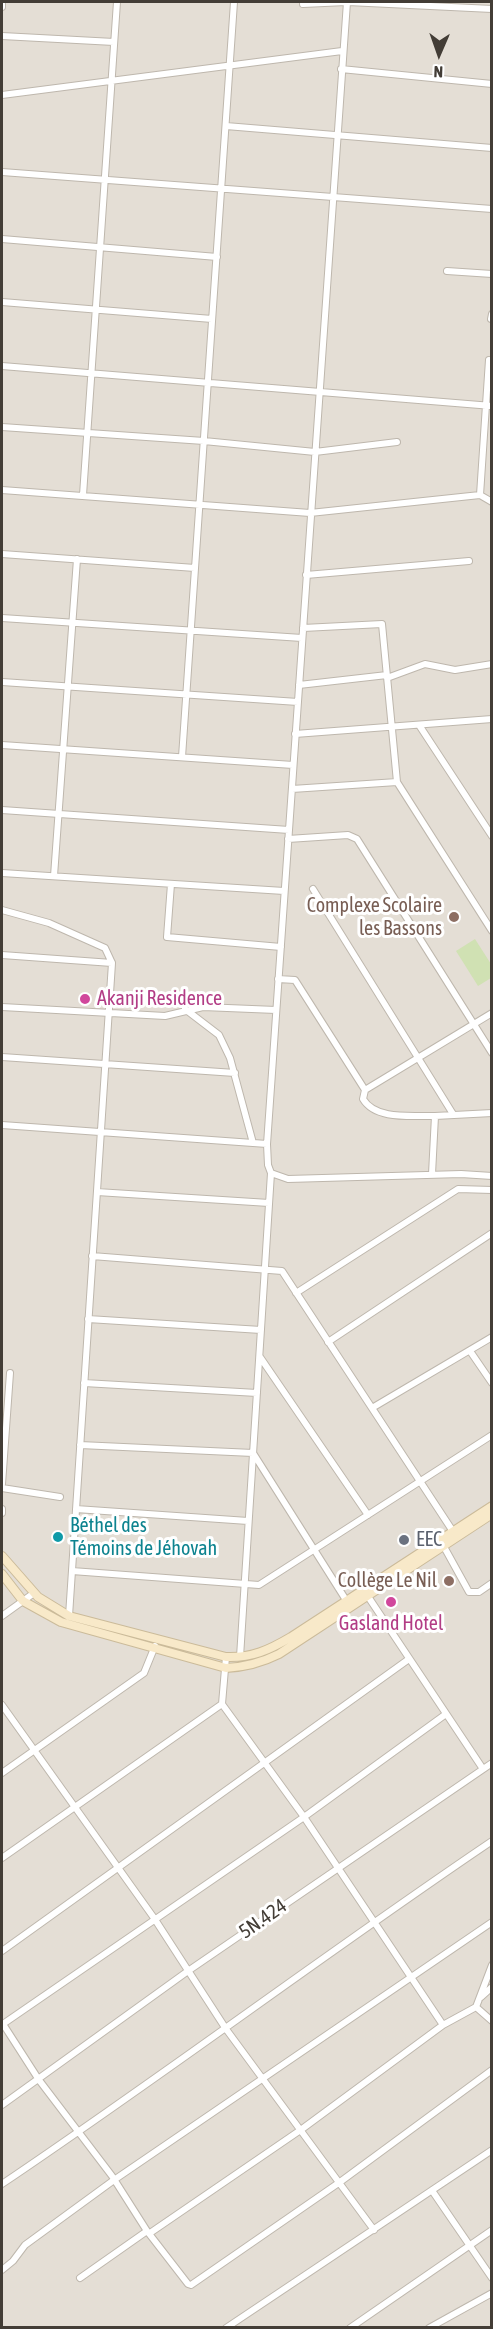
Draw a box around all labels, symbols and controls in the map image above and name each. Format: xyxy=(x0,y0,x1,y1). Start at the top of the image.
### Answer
north arrow xyxy=(409,24,469,84)
text: N xyxy=(433,63,443,81)
place label: Complexe Scolaire les Bassons xyxy=(307,894,442,941)
marker: Complexe Scolaire les Bassons xyxy=(447,910,461,924)
place label: Akanji Residence xyxy=(97,987,222,1011)
marker: Akanji Residence xyxy=(78,992,92,1006)
place label: Béthel des Témoins de Jéhovah xyxy=(70,1514,217,1561)
place label: EEC xyxy=(416,1528,442,1552)
marker: Béthel des Témoins de Jéhovah xyxy=(51,1530,65,1544)
marker: EEC xyxy=(397,1533,411,1547)
place label: Collège Le Nil xyxy=(338,1569,437,1593)
marker: Collège Le Nil xyxy=(442,1574,456,1588)
marker: Gasland Hotel xyxy=(384,1595,398,1609)
place label: Gasland Hotel xyxy=(339,1612,443,1636)
street label: 5N.424 xyxy=(234,1894,292,1944)

